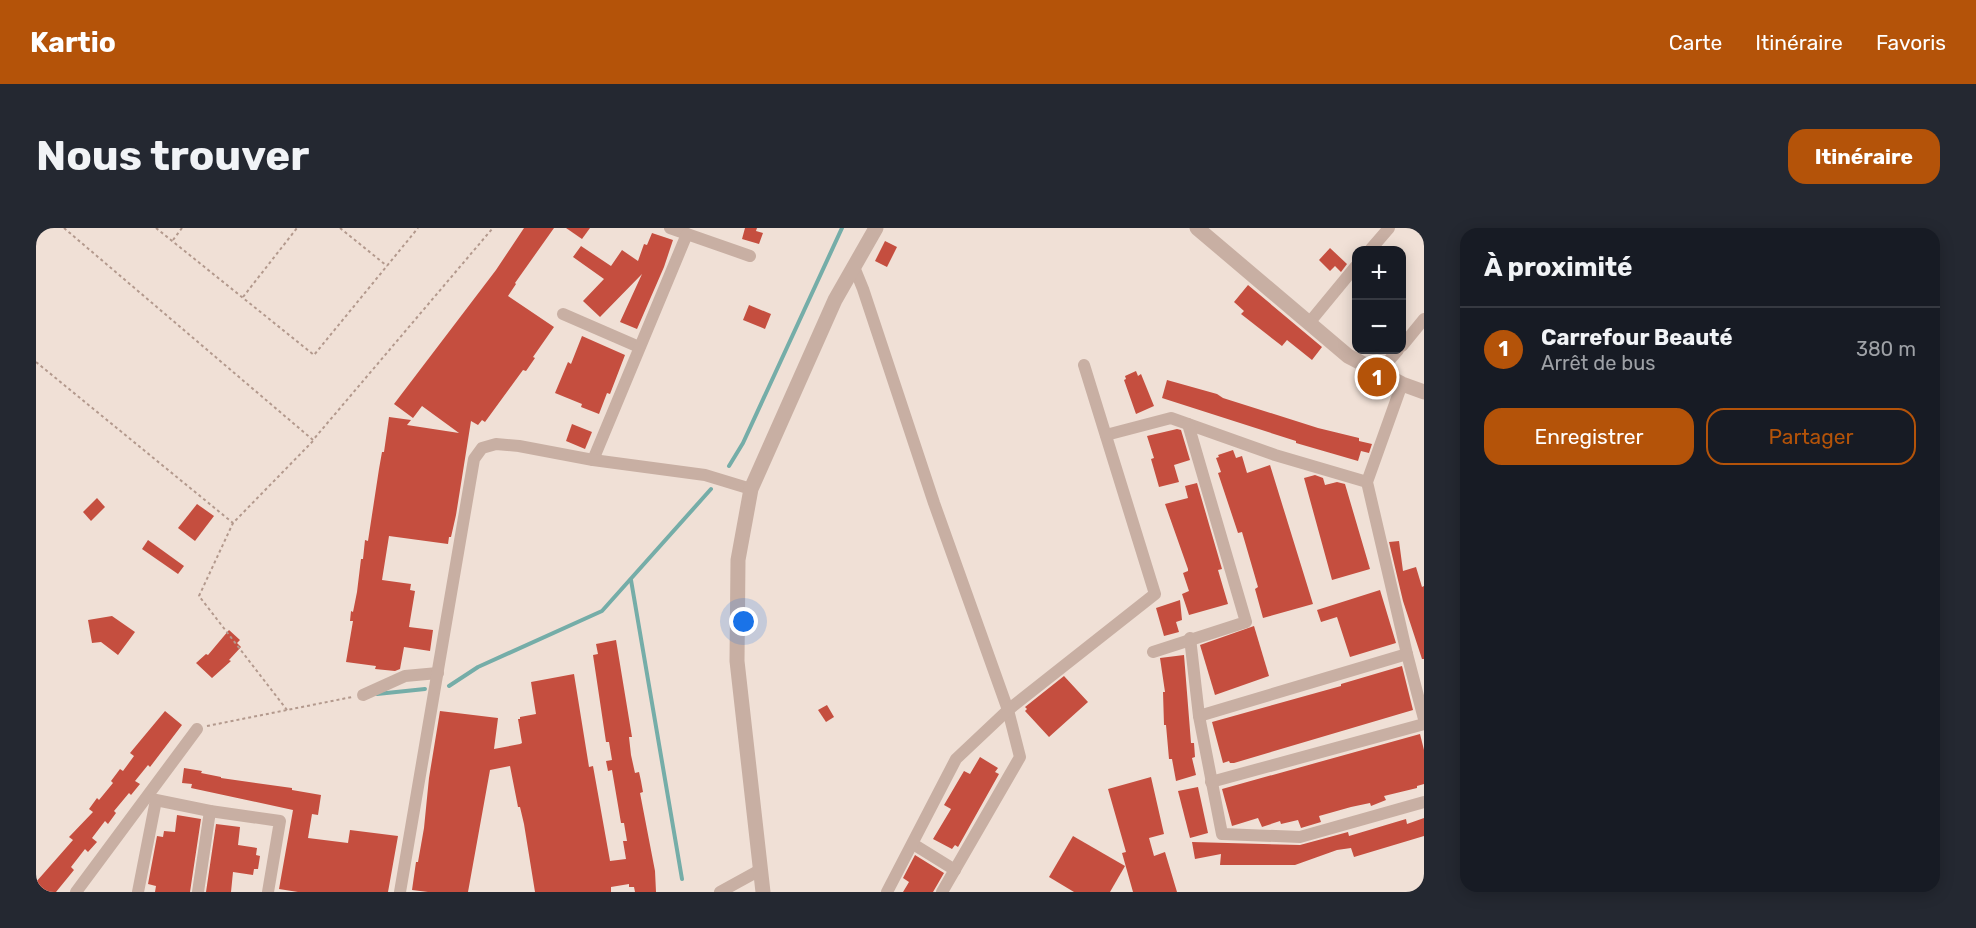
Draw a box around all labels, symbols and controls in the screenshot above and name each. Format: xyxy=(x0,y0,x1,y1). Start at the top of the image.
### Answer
text: Kartio xyxy=(30,26,116,59)
text: Carte xyxy=(1669,30,1722,55)
text: Itinéraire xyxy=(1755,30,1843,55)
text: Favoris xyxy=(1876,30,1946,55)
button: Itinéraire xyxy=(1788,129,1940,184)
text: Nous trouver xyxy=(36,131,309,181)
map controls xyxy=(1352,246,1406,354)
button: + xyxy=(1352,246,1406,300)
text: À proximité xyxy=(1484,252,1633,283)
button: − xyxy=(1352,300,1406,354)
text: Carrefour Beauté xyxy=(1541,324,1733,351)
text: 1 xyxy=(1499,337,1508,361)
text: 380 m xyxy=(1856,337,1916,361)
text: Arrêt de bus xyxy=(1541,351,1655,375)
pin: 1 xyxy=(1358,354,1396,400)
button: Enregistrer xyxy=(1484,408,1694,465)
button: Partager xyxy=(1706,408,1916,465)
your location xyxy=(729,607,758,636)

